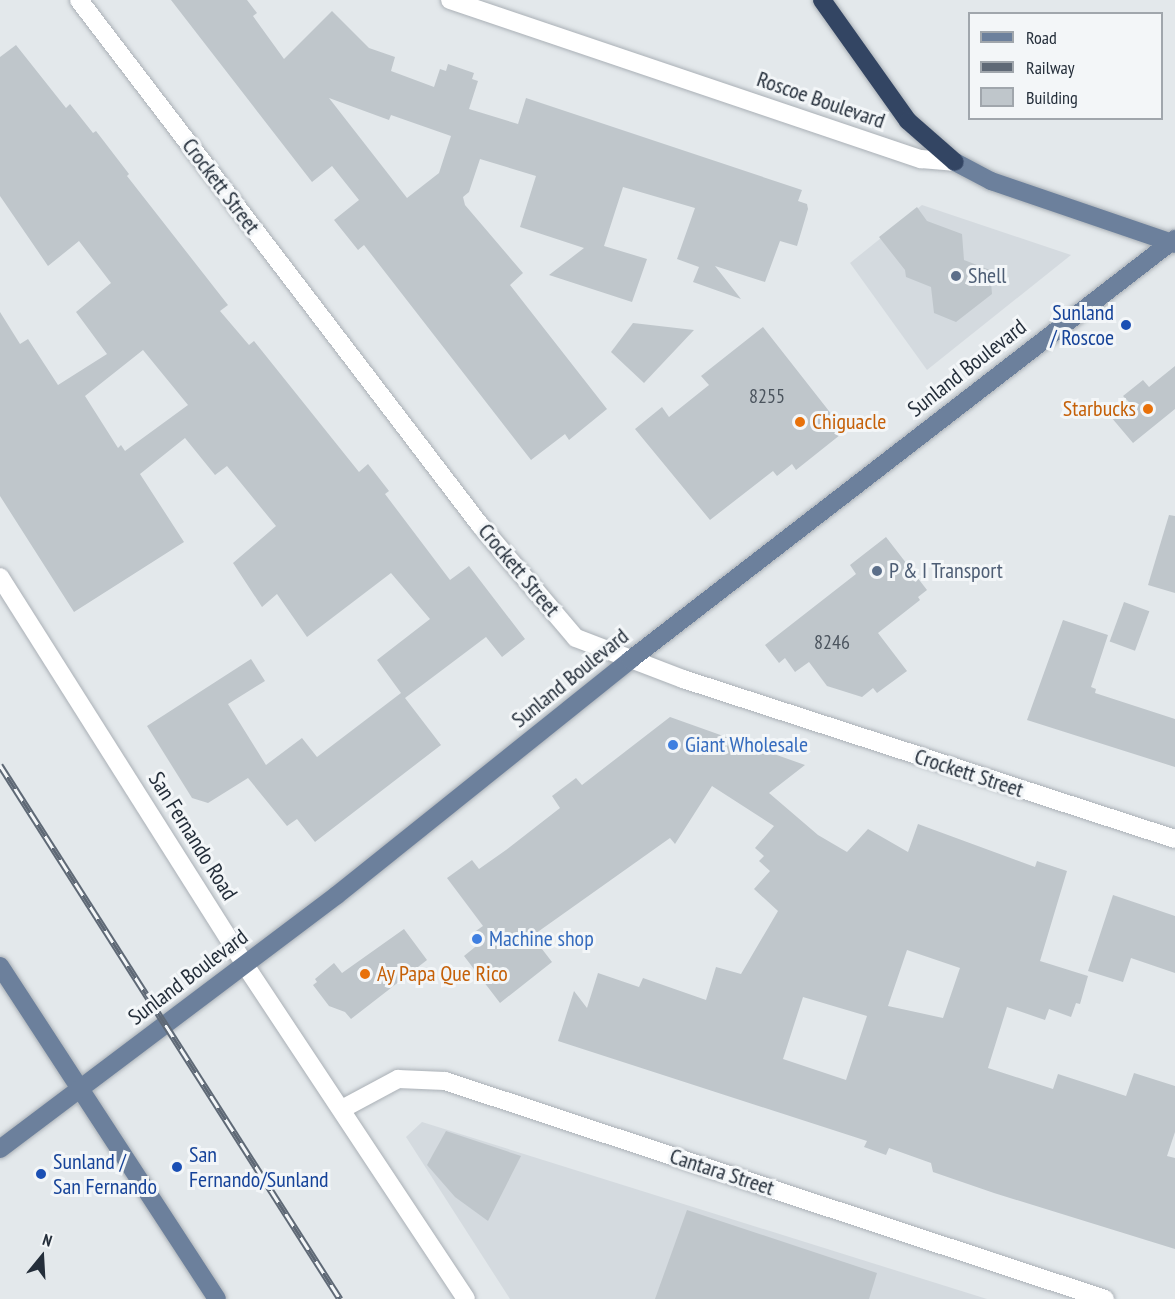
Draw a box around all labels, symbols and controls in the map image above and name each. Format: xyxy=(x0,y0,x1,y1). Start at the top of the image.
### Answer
legend xyxy=(968,12,1163,120)
text: Road xyxy=(1026,26,1057,49)
text: Railway xyxy=(1026,56,1075,79)
street label: Roscoe Boulevard xyxy=(754,66,888,134)
text: Building xyxy=(1026,86,1078,109)
street label: Crockett Street xyxy=(176,133,266,239)
place label: Shell xyxy=(968,263,1006,289)
marker: Shell xyxy=(949,269,963,283)
place label: Sunland / Roscoe xyxy=(1050,299,1114,350)
street label: Sunland Boulevard xyxy=(903,314,1031,422)
marker: Sunland / Roscoe xyxy=(1119,318,1133,332)
house number: 8255 xyxy=(749,384,785,408)
place label: Starbucks xyxy=(1063,396,1136,422)
marker: Starbucks xyxy=(1141,402,1155,416)
place label: Chiguacle xyxy=(812,409,886,435)
marker: Chiguacle xyxy=(793,415,807,429)
street label: Crockett Street xyxy=(473,518,565,622)
place label: P & I Transport xyxy=(889,558,1004,584)
marker: P & I Transport xyxy=(870,564,884,578)
street label: Sunland Boulevard xyxy=(506,623,634,733)
house number: 8246 xyxy=(814,630,850,654)
place label: Giant Wholesale xyxy=(685,732,808,758)
marker: Giant Wholesale xyxy=(666,738,680,752)
street label: Crockett Street xyxy=(911,743,1027,803)
street label: San Fernando Road xyxy=(143,767,243,905)
street label: Sunland Boulevard xyxy=(123,924,253,1030)
place label: Machine shop xyxy=(489,926,594,952)
marker: Machine shop xyxy=(470,932,484,946)
place label: Ay Papa Que Rico xyxy=(377,961,508,987)
marker: Ay Papa Que Rico xyxy=(358,967,372,981)
place label: San Fernando/Sunland xyxy=(189,1141,329,1192)
street label: Cantara Street xyxy=(667,1143,777,1201)
place label: Sunland / San Fernando xyxy=(53,1148,157,1200)
marker: San Fernando/Sunland xyxy=(170,1160,184,1174)
marker: Sunland / San Fernando xyxy=(34,1167,48,1181)
north arrow xyxy=(12,1227,72,1287)
text: N xyxy=(40,1229,55,1251)

